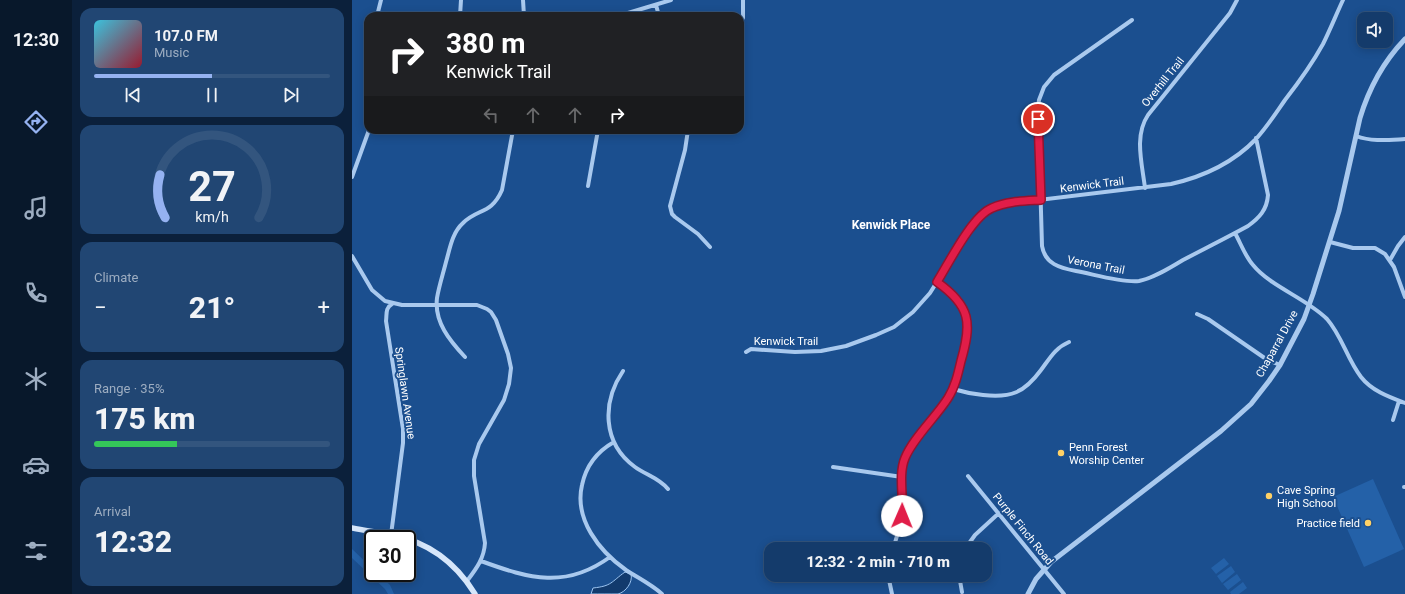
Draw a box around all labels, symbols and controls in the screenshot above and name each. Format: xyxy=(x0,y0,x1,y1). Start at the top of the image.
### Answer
map controls xyxy=(1357,12,1393,48)
button: sound xyxy=(1357,12,1393,48)
text: 107.0 FM xyxy=(154,27,218,45)
text: 380 m xyxy=(446,27,525,60)
icon: right xyxy=(380,28,432,80)
text: 12:30 xyxy=(13,29,59,50)
text: Music xyxy=(154,45,189,60)
street label: Overhill Trail xyxy=(1139,55,1187,109)
text: Kenwick Trail xyxy=(446,61,552,82)
icon: previous xyxy=(122,84,144,106)
icon: pause xyxy=(201,84,223,106)
icon: next xyxy=(280,84,302,106)
pin xyxy=(1021,102,1055,136)
icon: left xyxy=(480,104,502,126)
icon: ahead xyxy=(522,104,544,126)
icon: ahead xyxy=(564,104,586,126)
icon: right xyxy=(606,104,628,126)
icon: directions xyxy=(22,108,50,136)
icon: arrive xyxy=(1027,108,1049,130)
text: 27 xyxy=(188,162,236,211)
street label: Kenwick Trail xyxy=(1059,175,1125,195)
icon: music xyxy=(22,194,50,222)
text: km/h xyxy=(195,208,229,224)
district label: Kenwick Place xyxy=(852,218,931,232)
street label: Verona Trail xyxy=(1066,253,1126,277)
text: Climate xyxy=(94,270,138,285)
icon: phone xyxy=(22,279,50,307)
text: 21° xyxy=(189,290,235,325)
text: − xyxy=(94,295,107,320)
text: + xyxy=(318,295,330,320)
street label: Chaparral Drive xyxy=(1253,308,1301,380)
street label: Kenwick Trail xyxy=(754,335,818,348)
street label: Springlawn Avenue xyxy=(392,346,418,440)
icon: climate xyxy=(22,365,50,393)
text: Range · 35% xyxy=(94,381,164,396)
text: 175 km xyxy=(94,401,196,436)
place label: Penn Forest Worship Center xyxy=(1069,441,1144,467)
marker: Penn Forest Worship Center xyxy=(1056,448,1066,458)
icon: car xyxy=(22,451,50,479)
place label: Cave Spring High School xyxy=(1277,484,1336,510)
street label: Purple Finch Road xyxy=(990,490,1056,568)
marker: Cave Spring High School xyxy=(1264,491,1274,501)
position arrow xyxy=(881,495,923,537)
text: Arrival xyxy=(94,504,131,519)
place label: Practice field xyxy=(1296,517,1360,530)
marker: Practice field xyxy=(1363,518,1373,528)
text: 12:32 xyxy=(94,524,172,559)
speed limit sign: 30 xyxy=(364,530,416,582)
icon: filters xyxy=(22,537,50,565)
text: 12:32 · 2 min · 710 m xyxy=(806,553,950,571)

